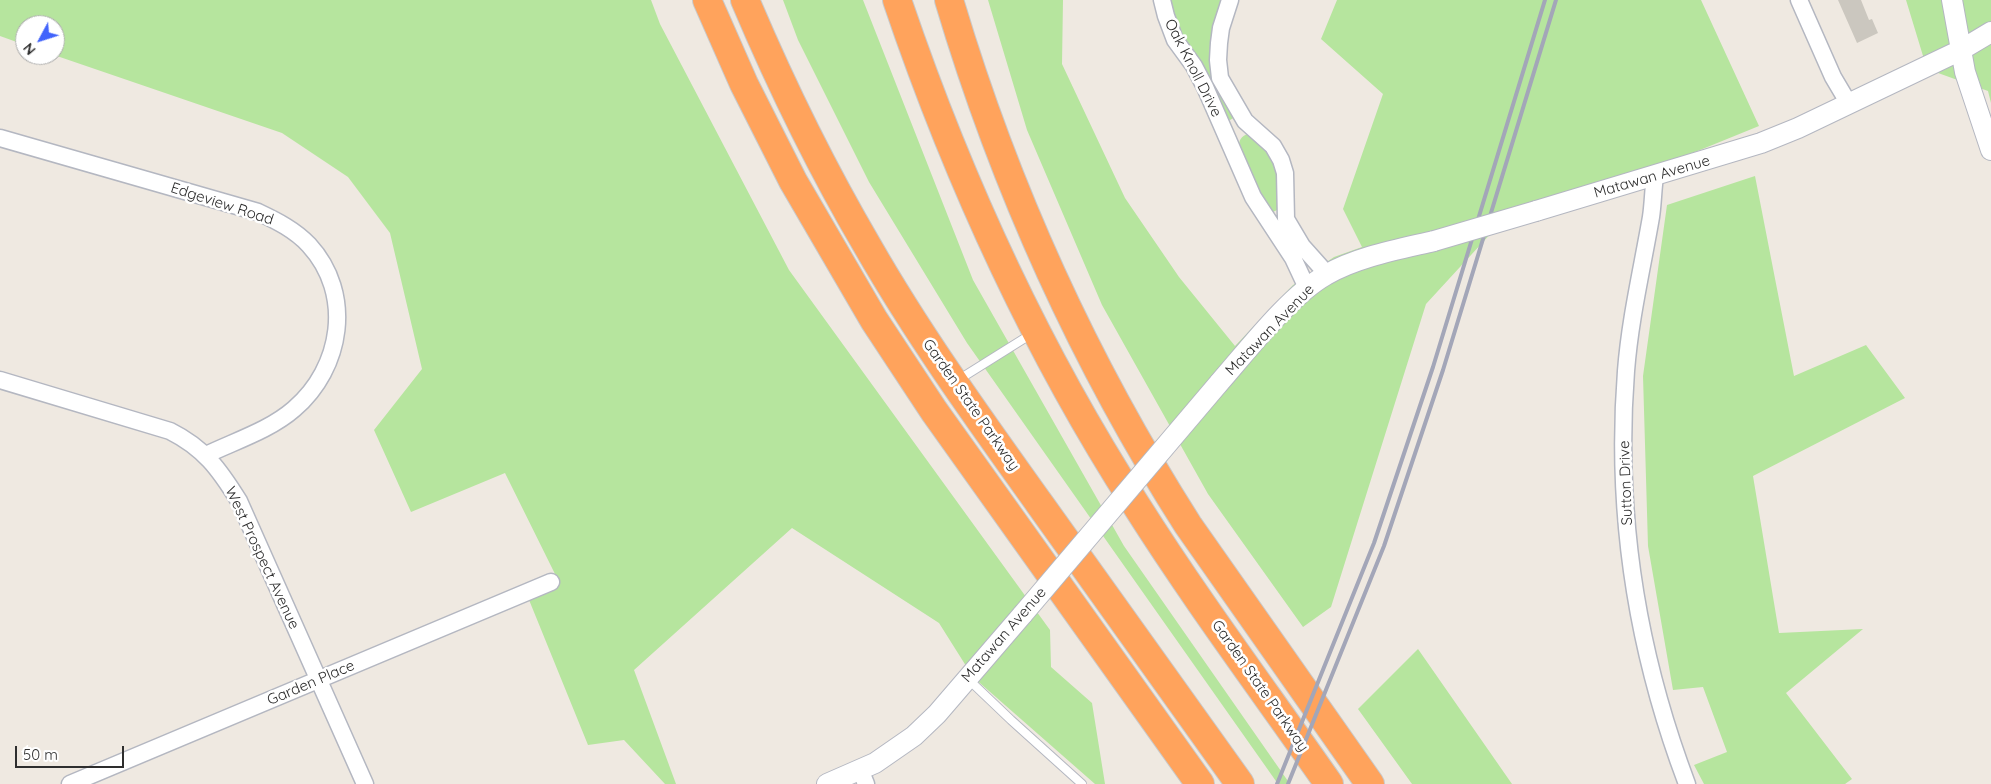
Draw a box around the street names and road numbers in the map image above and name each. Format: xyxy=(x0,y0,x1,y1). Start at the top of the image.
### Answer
street label: Oak Knoll Drive xyxy=(1161,16,1225,120)
street label: Matawan Avenue xyxy=(1592,152,1712,202)
street label: Edgeview Road xyxy=(168,179,276,229)
street label: Matawan Avenue xyxy=(1222,281,1318,379)
street label: Garden State Parkway xyxy=(919,336,1023,474)
street label: Sutton Drive xyxy=(1616,440,1636,526)
street label: West Prospect Avenue xyxy=(221,484,303,632)
street label: Matawan Avenue xyxy=(958,584,1050,686)
street label: Garden State Parkway xyxy=(1208,617,1312,755)
street label: Garden Place xyxy=(265,657,357,709)

